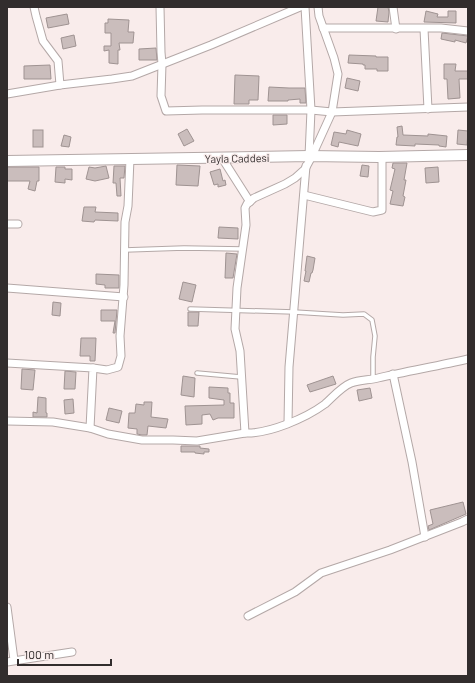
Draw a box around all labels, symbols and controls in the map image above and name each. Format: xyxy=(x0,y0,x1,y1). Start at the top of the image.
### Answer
street label: Yayla Caddesi xyxy=(204,151,270,165)
scale bar xyxy=(18,641,111,667)
text: 100 m xyxy=(24,647,54,661)

